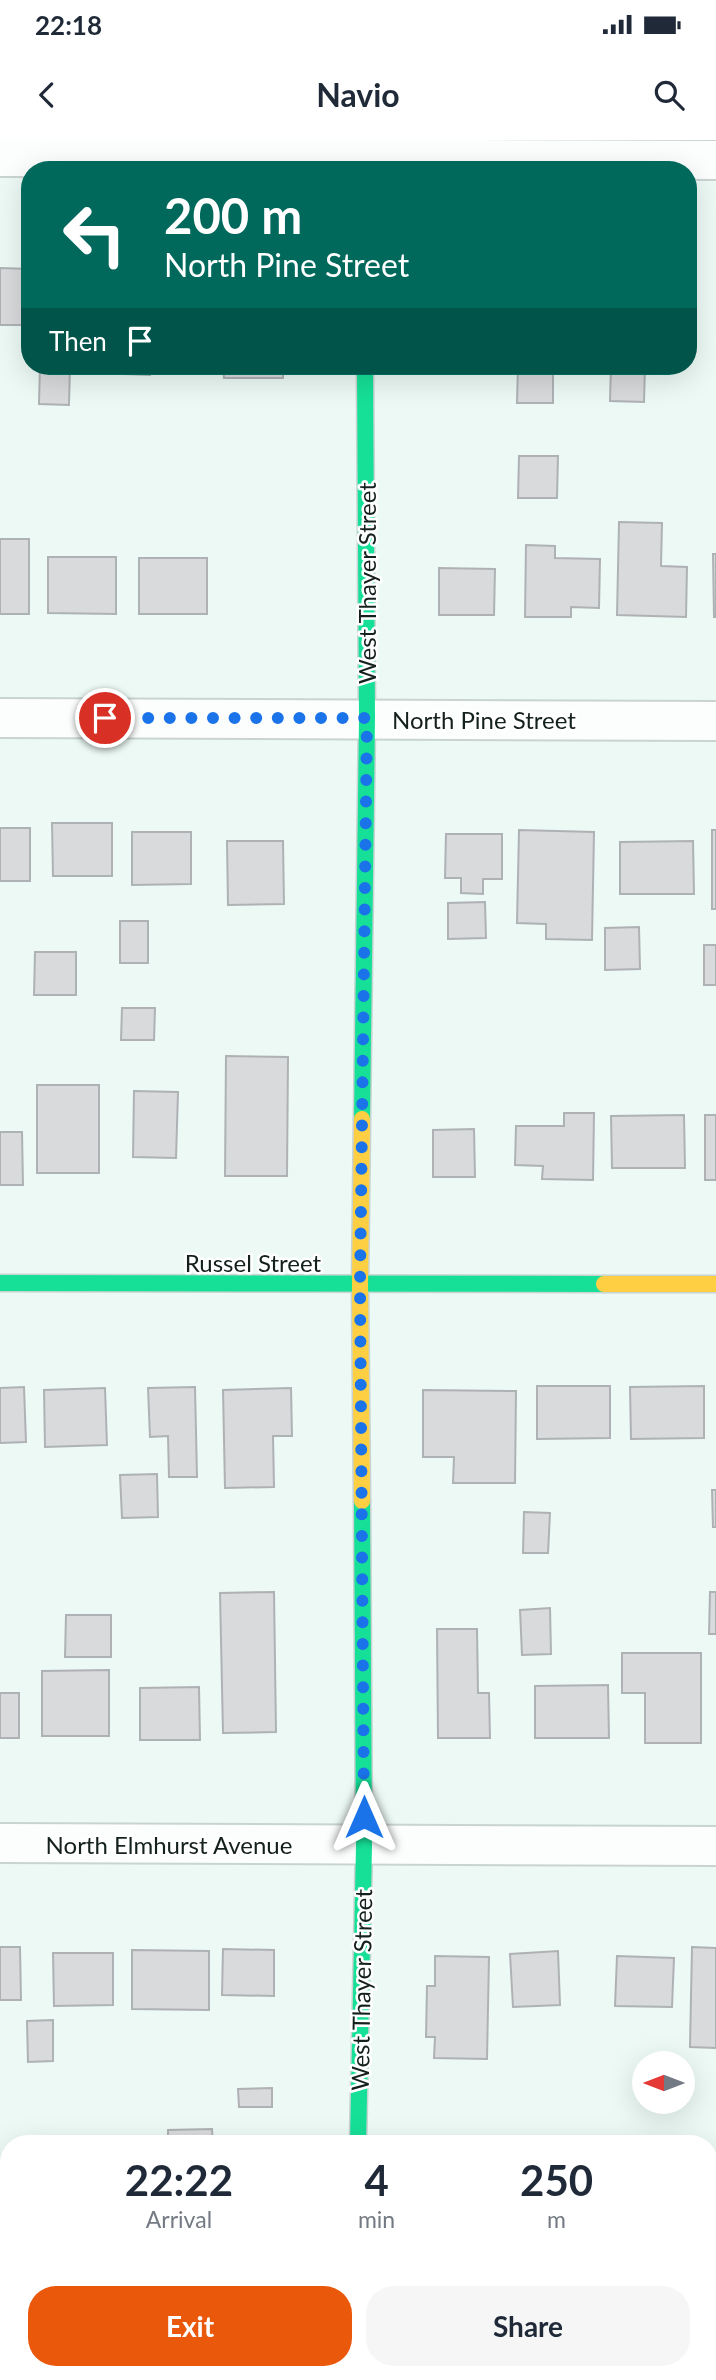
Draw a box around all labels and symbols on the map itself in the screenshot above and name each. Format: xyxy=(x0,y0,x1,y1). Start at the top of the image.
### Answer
street label: West Thayer Street xyxy=(352,482,381,684)
pin xyxy=(75,688,135,748)
street label: North Pine Street xyxy=(392,705,576,734)
street label: Russel Street xyxy=(185,1248,322,1277)
position arrow xyxy=(327,1780,401,1854)
street label: North Elmhurst Avenue xyxy=(46,1830,292,1859)
street label: West Thayer Street xyxy=(345,1888,377,2091)
north arrow xyxy=(632,2051,695,2114)

